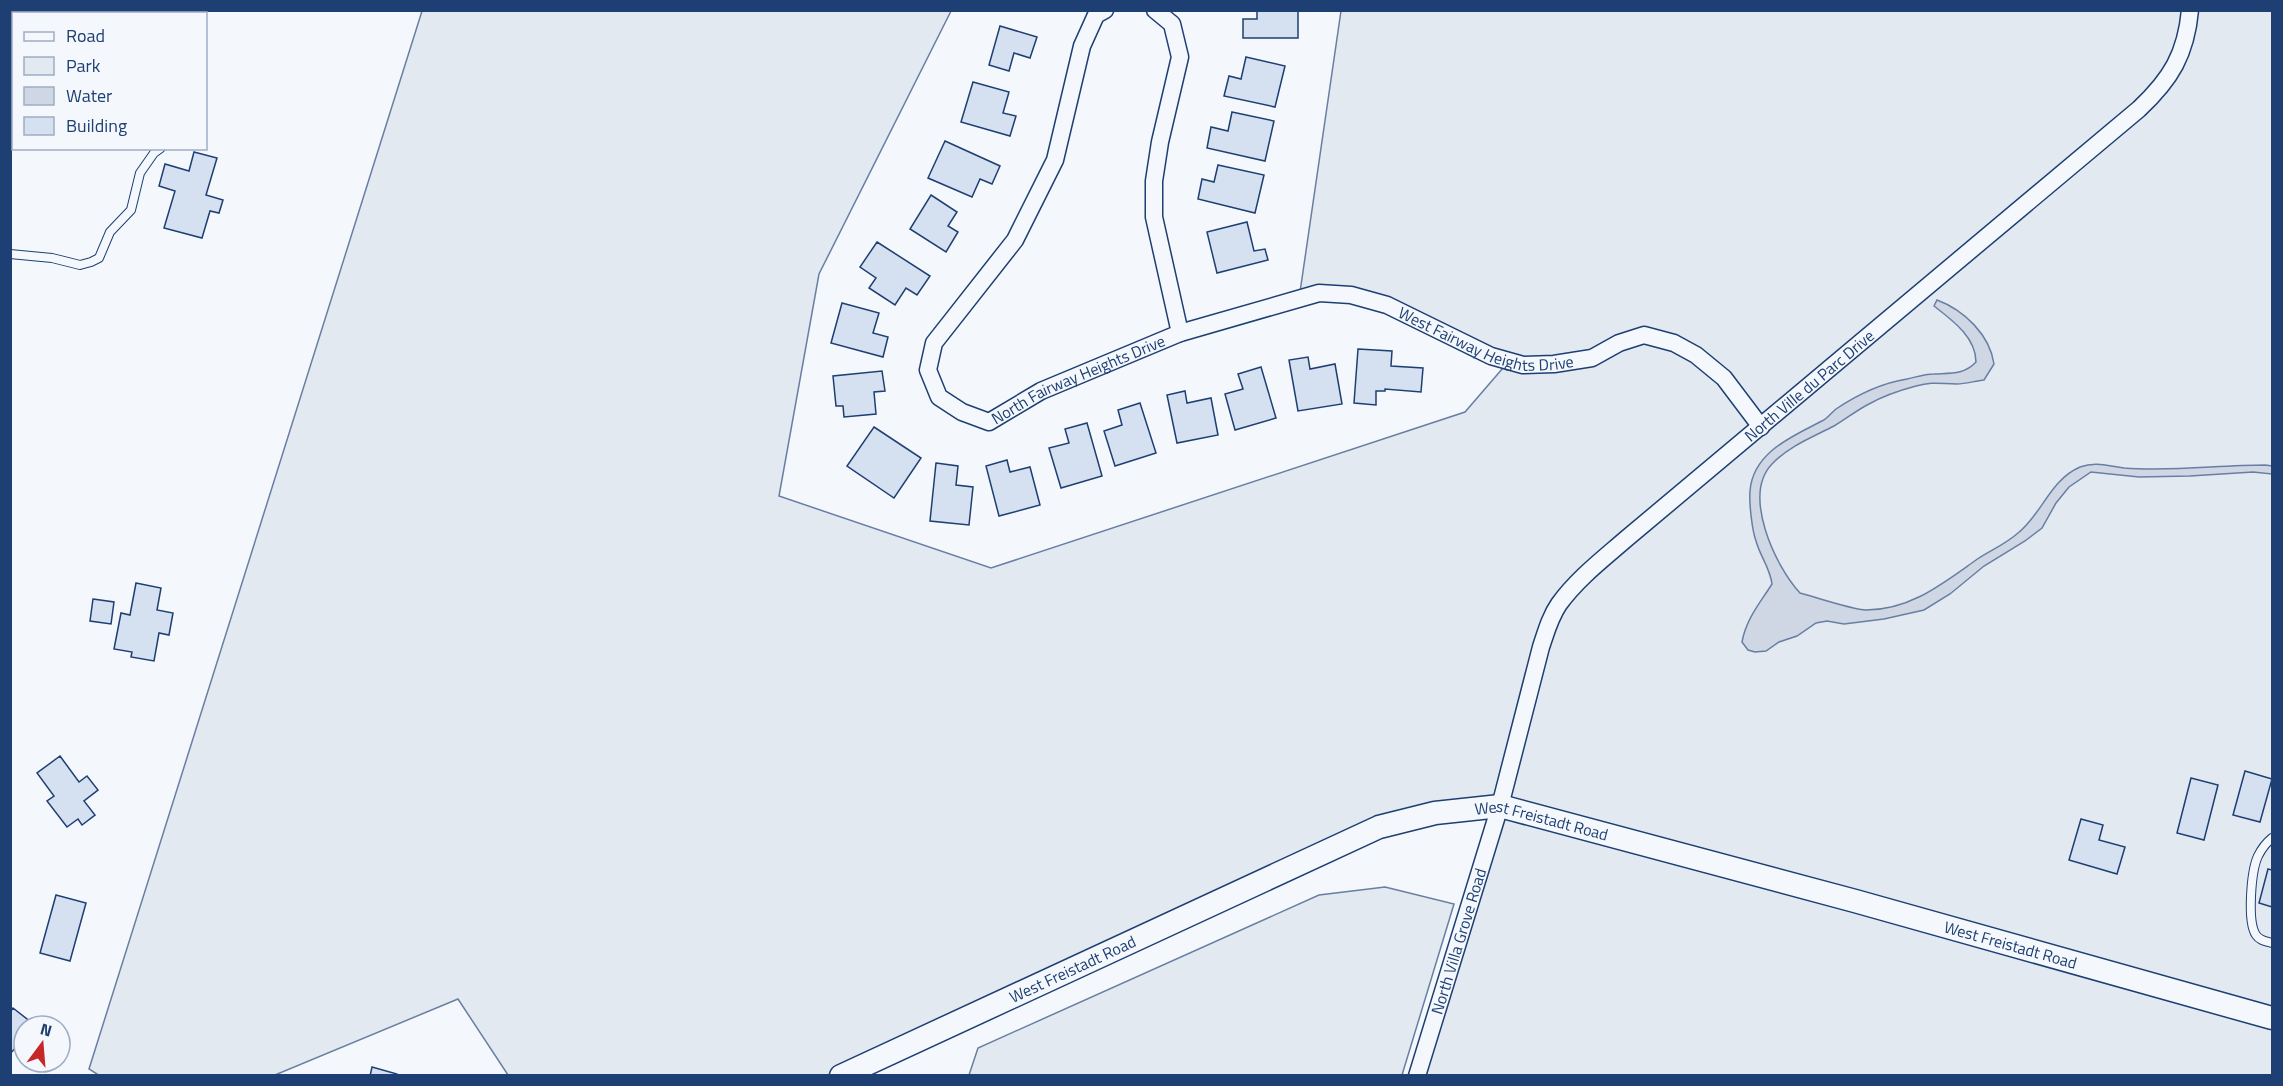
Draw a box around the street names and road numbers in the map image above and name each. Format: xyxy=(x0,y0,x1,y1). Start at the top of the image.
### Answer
street label: West Fairway Heights Drive xyxy=(1394,300,1575,377)
street label: North Ville du Parc Drive xyxy=(1739,324,1879,447)
street label: North Fairway Heights Drive xyxy=(986,329,1169,430)
street label: West Freistadt Road xyxy=(1473,794,1611,846)
street label: North Villa Grove Road xyxy=(1425,865,1492,1017)
street label: West Freistadt Road xyxy=(1941,915,2080,975)
street label: West Freistadt Road xyxy=(1005,929,1140,1009)

